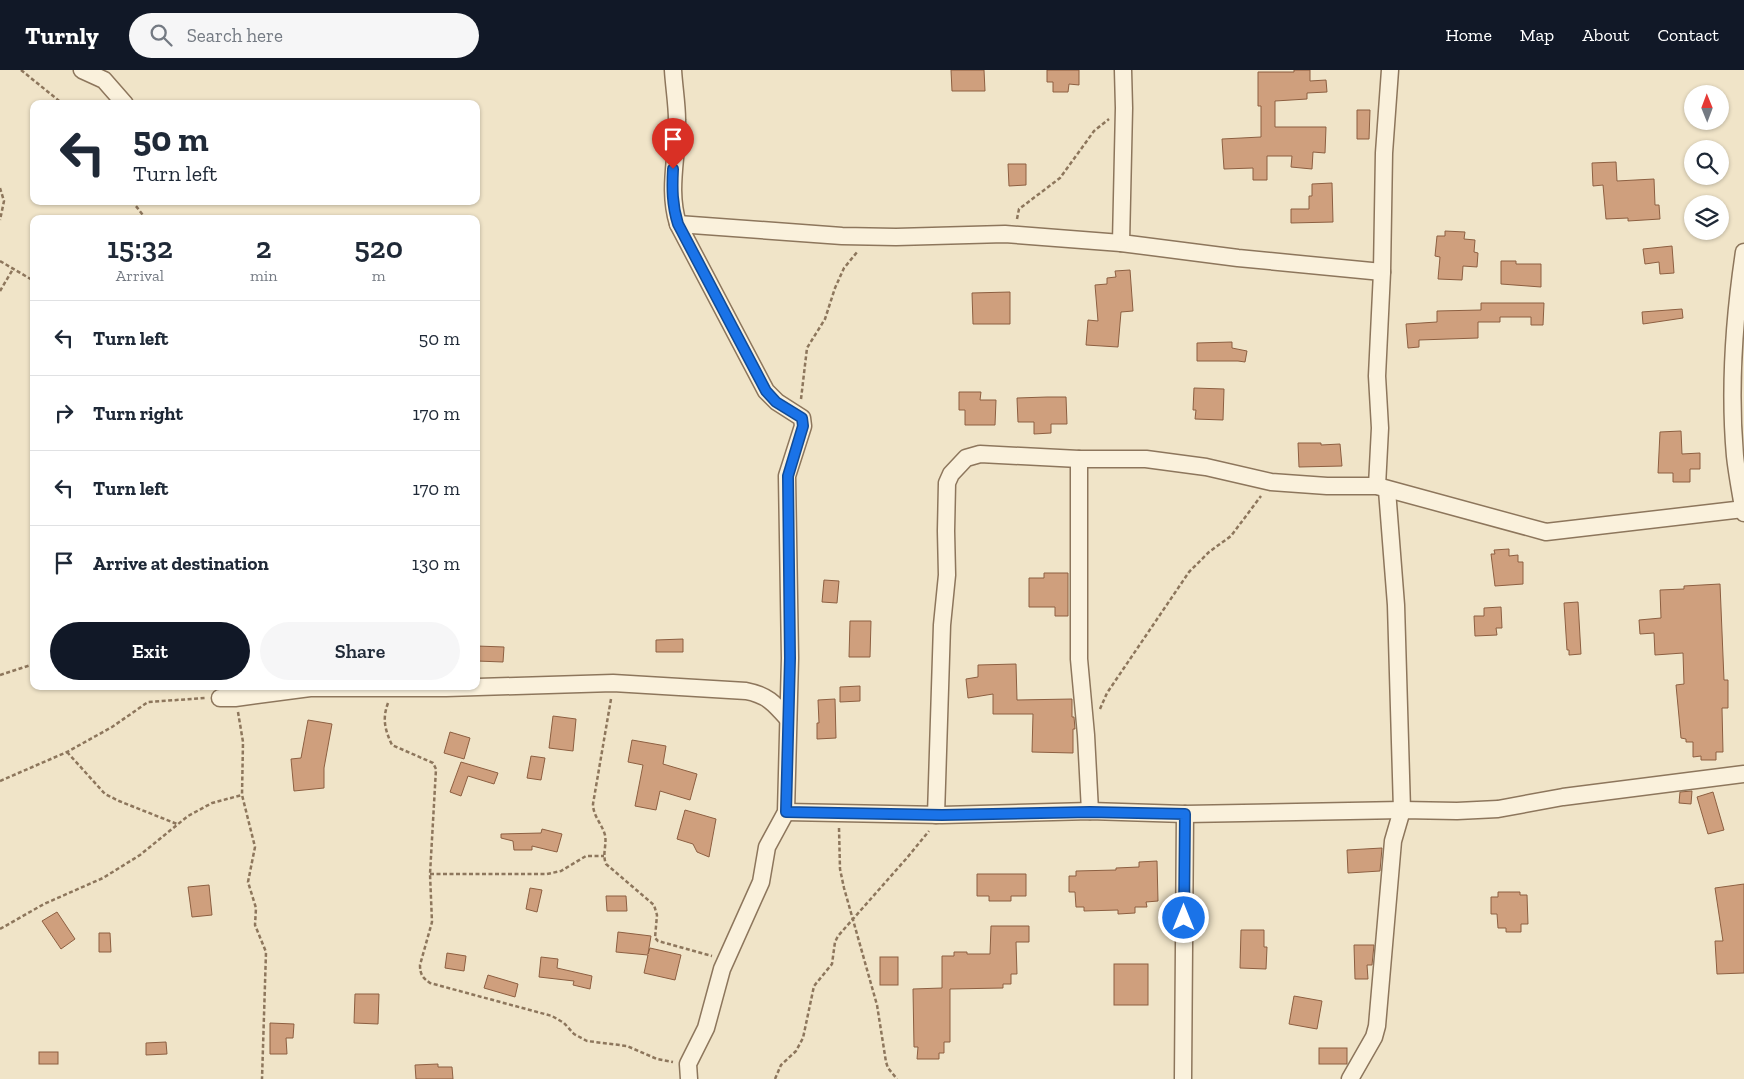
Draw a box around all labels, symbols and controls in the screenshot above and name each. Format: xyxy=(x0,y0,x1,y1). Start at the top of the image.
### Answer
search box xyxy=(129,13,479,58)
text: Turnly xyxy=(25,21,99,50)
icon: search xyxy=(147,21,175,49)
text: Search here xyxy=(187,24,283,47)
text: Home xyxy=(1445,24,1492,46)
text: Map xyxy=(1520,24,1554,46)
text: About xyxy=(1582,24,1629,46)
text: Contact xyxy=(1657,24,1719,46)
north arrow xyxy=(1684,85,1729,130)
map controls xyxy=(1684,85,1729,240)
text: 50 m xyxy=(133,118,209,160)
pin xyxy=(652,118,694,169)
icon: left xyxy=(50,120,115,185)
icon: arrive xyxy=(659,125,687,153)
button: search xyxy=(1684,140,1729,185)
text: Turn left xyxy=(133,160,217,187)
button: layers xyxy=(1684,195,1729,240)
text: 15:32 xyxy=(107,230,173,266)
text: 2 xyxy=(256,230,272,266)
text: 520 xyxy=(354,230,403,266)
text: Arrival xyxy=(116,266,164,285)
text: min xyxy=(250,266,277,285)
text: m xyxy=(372,266,386,285)
icon: left xyxy=(50,324,78,352)
text: Turn left xyxy=(93,327,168,350)
text: 50 m xyxy=(419,327,460,350)
icon: right xyxy=(50,399,78,427)
text: Turn right xyxy=(93,402,183,425)
text: 170 m xyxy=(412,402,460,425)
icon: left xyxy=(50,474,78,502)
text: Turn left xyxy=(93,477,168,500)
text: 170 m xyxy=(412,477,460,500)
icon: arrive xyxy=(50,549,78,577)
text: Arrive at destination xyxy=(93,552,269,575)
text: 130 m xyxy=(412,552,460,575)
button: Exit xyxy=(50,622,250,680)
button: Share xyxy=(260,622,460,680)
position arrow xyxy=(1157,891,1209,943)

